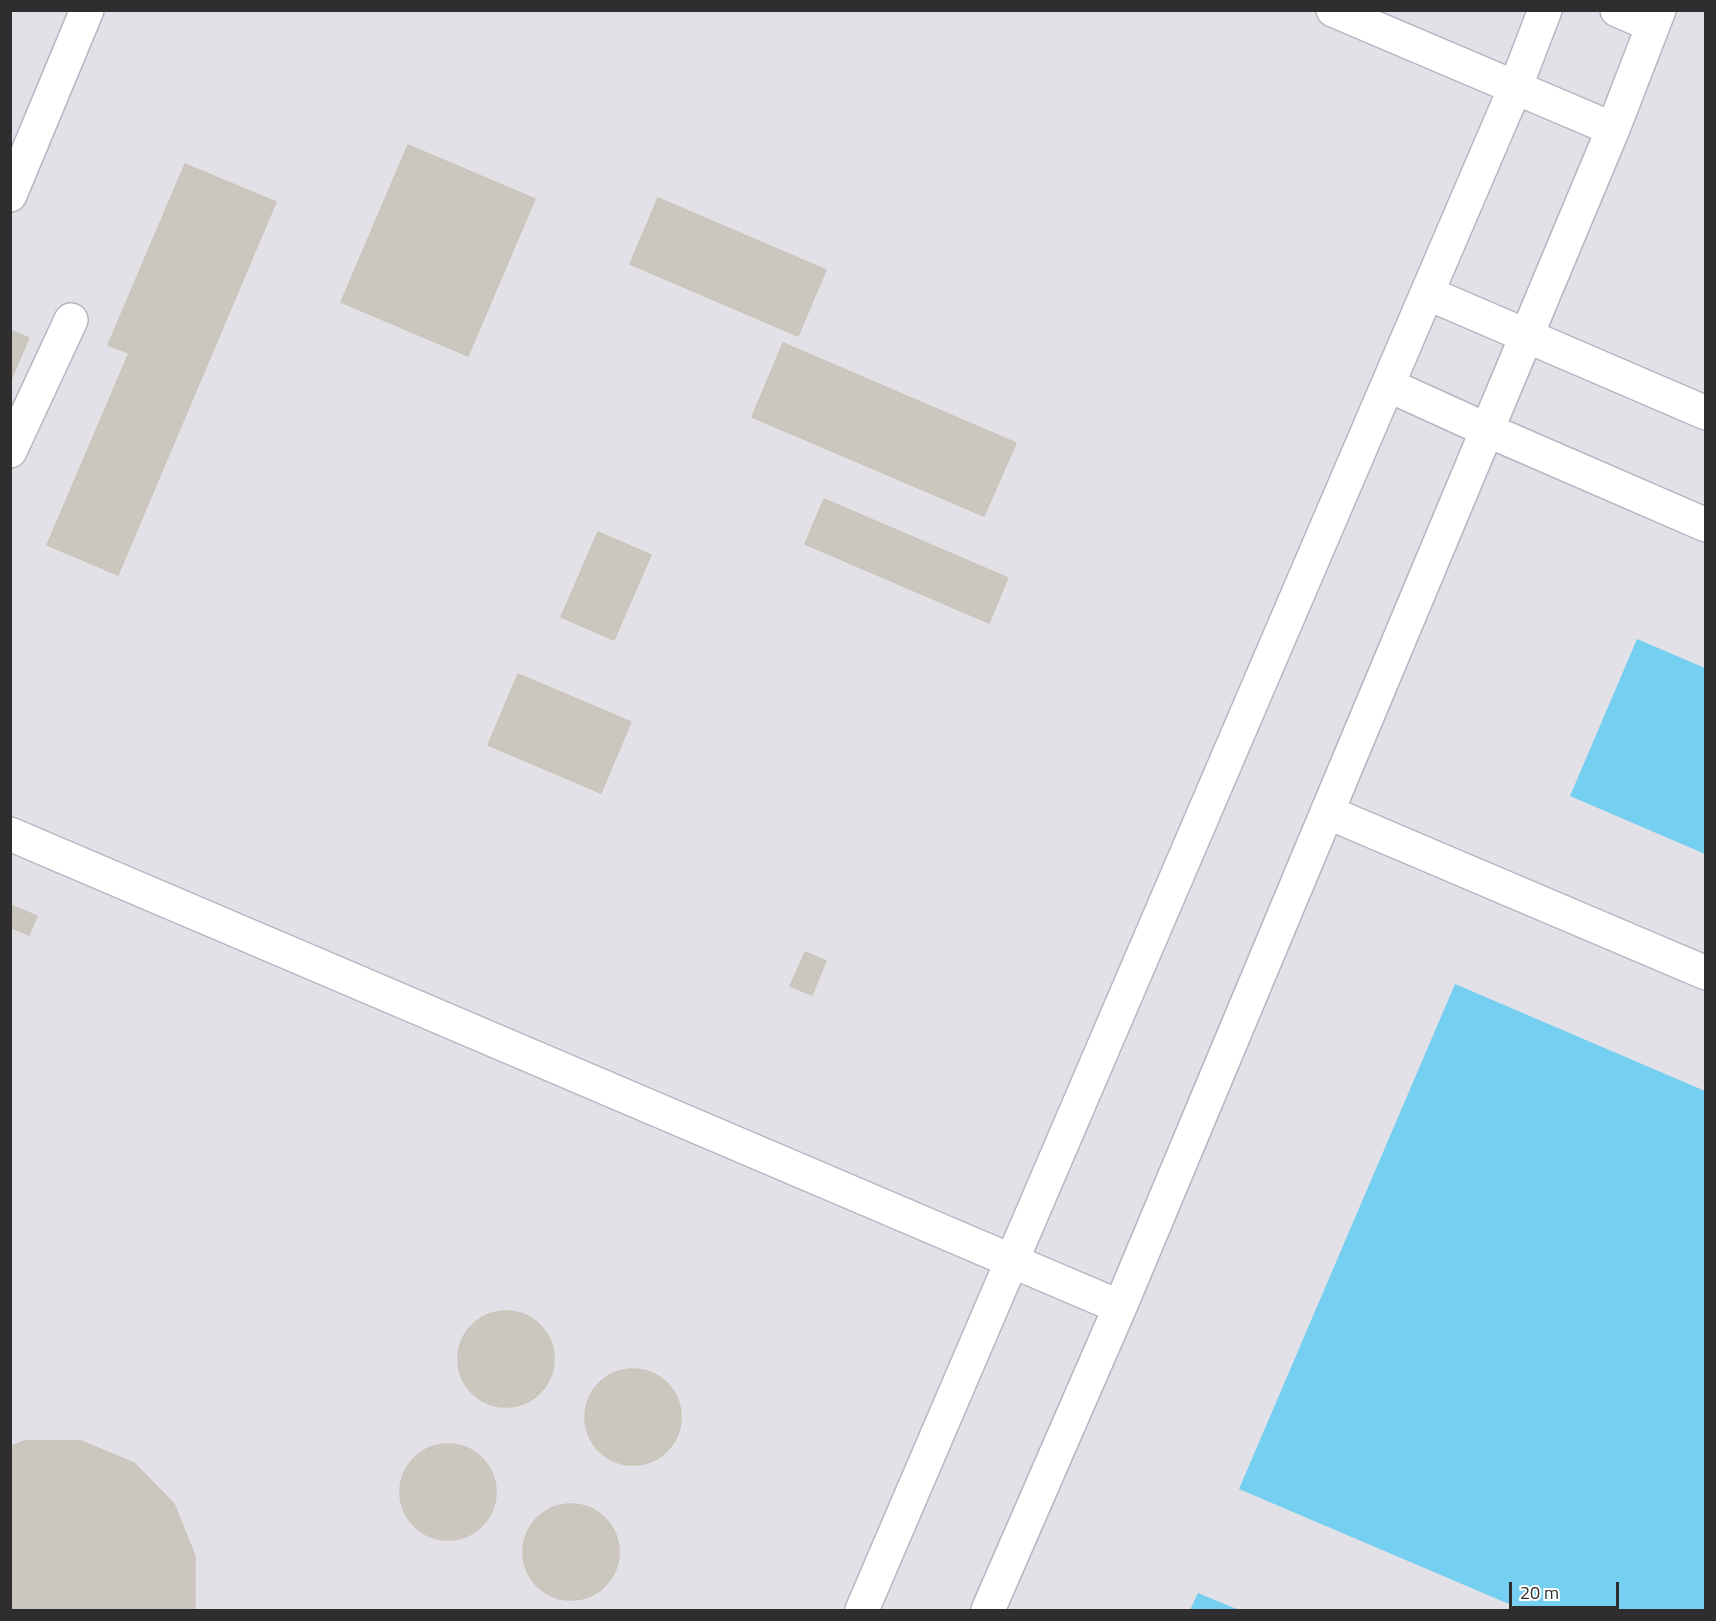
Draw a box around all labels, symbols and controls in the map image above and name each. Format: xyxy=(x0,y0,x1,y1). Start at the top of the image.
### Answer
scale bar xyxy=(1512,1570,1622,1608)
text: 20 m xyxy=(1520,1579,1559,1606)

